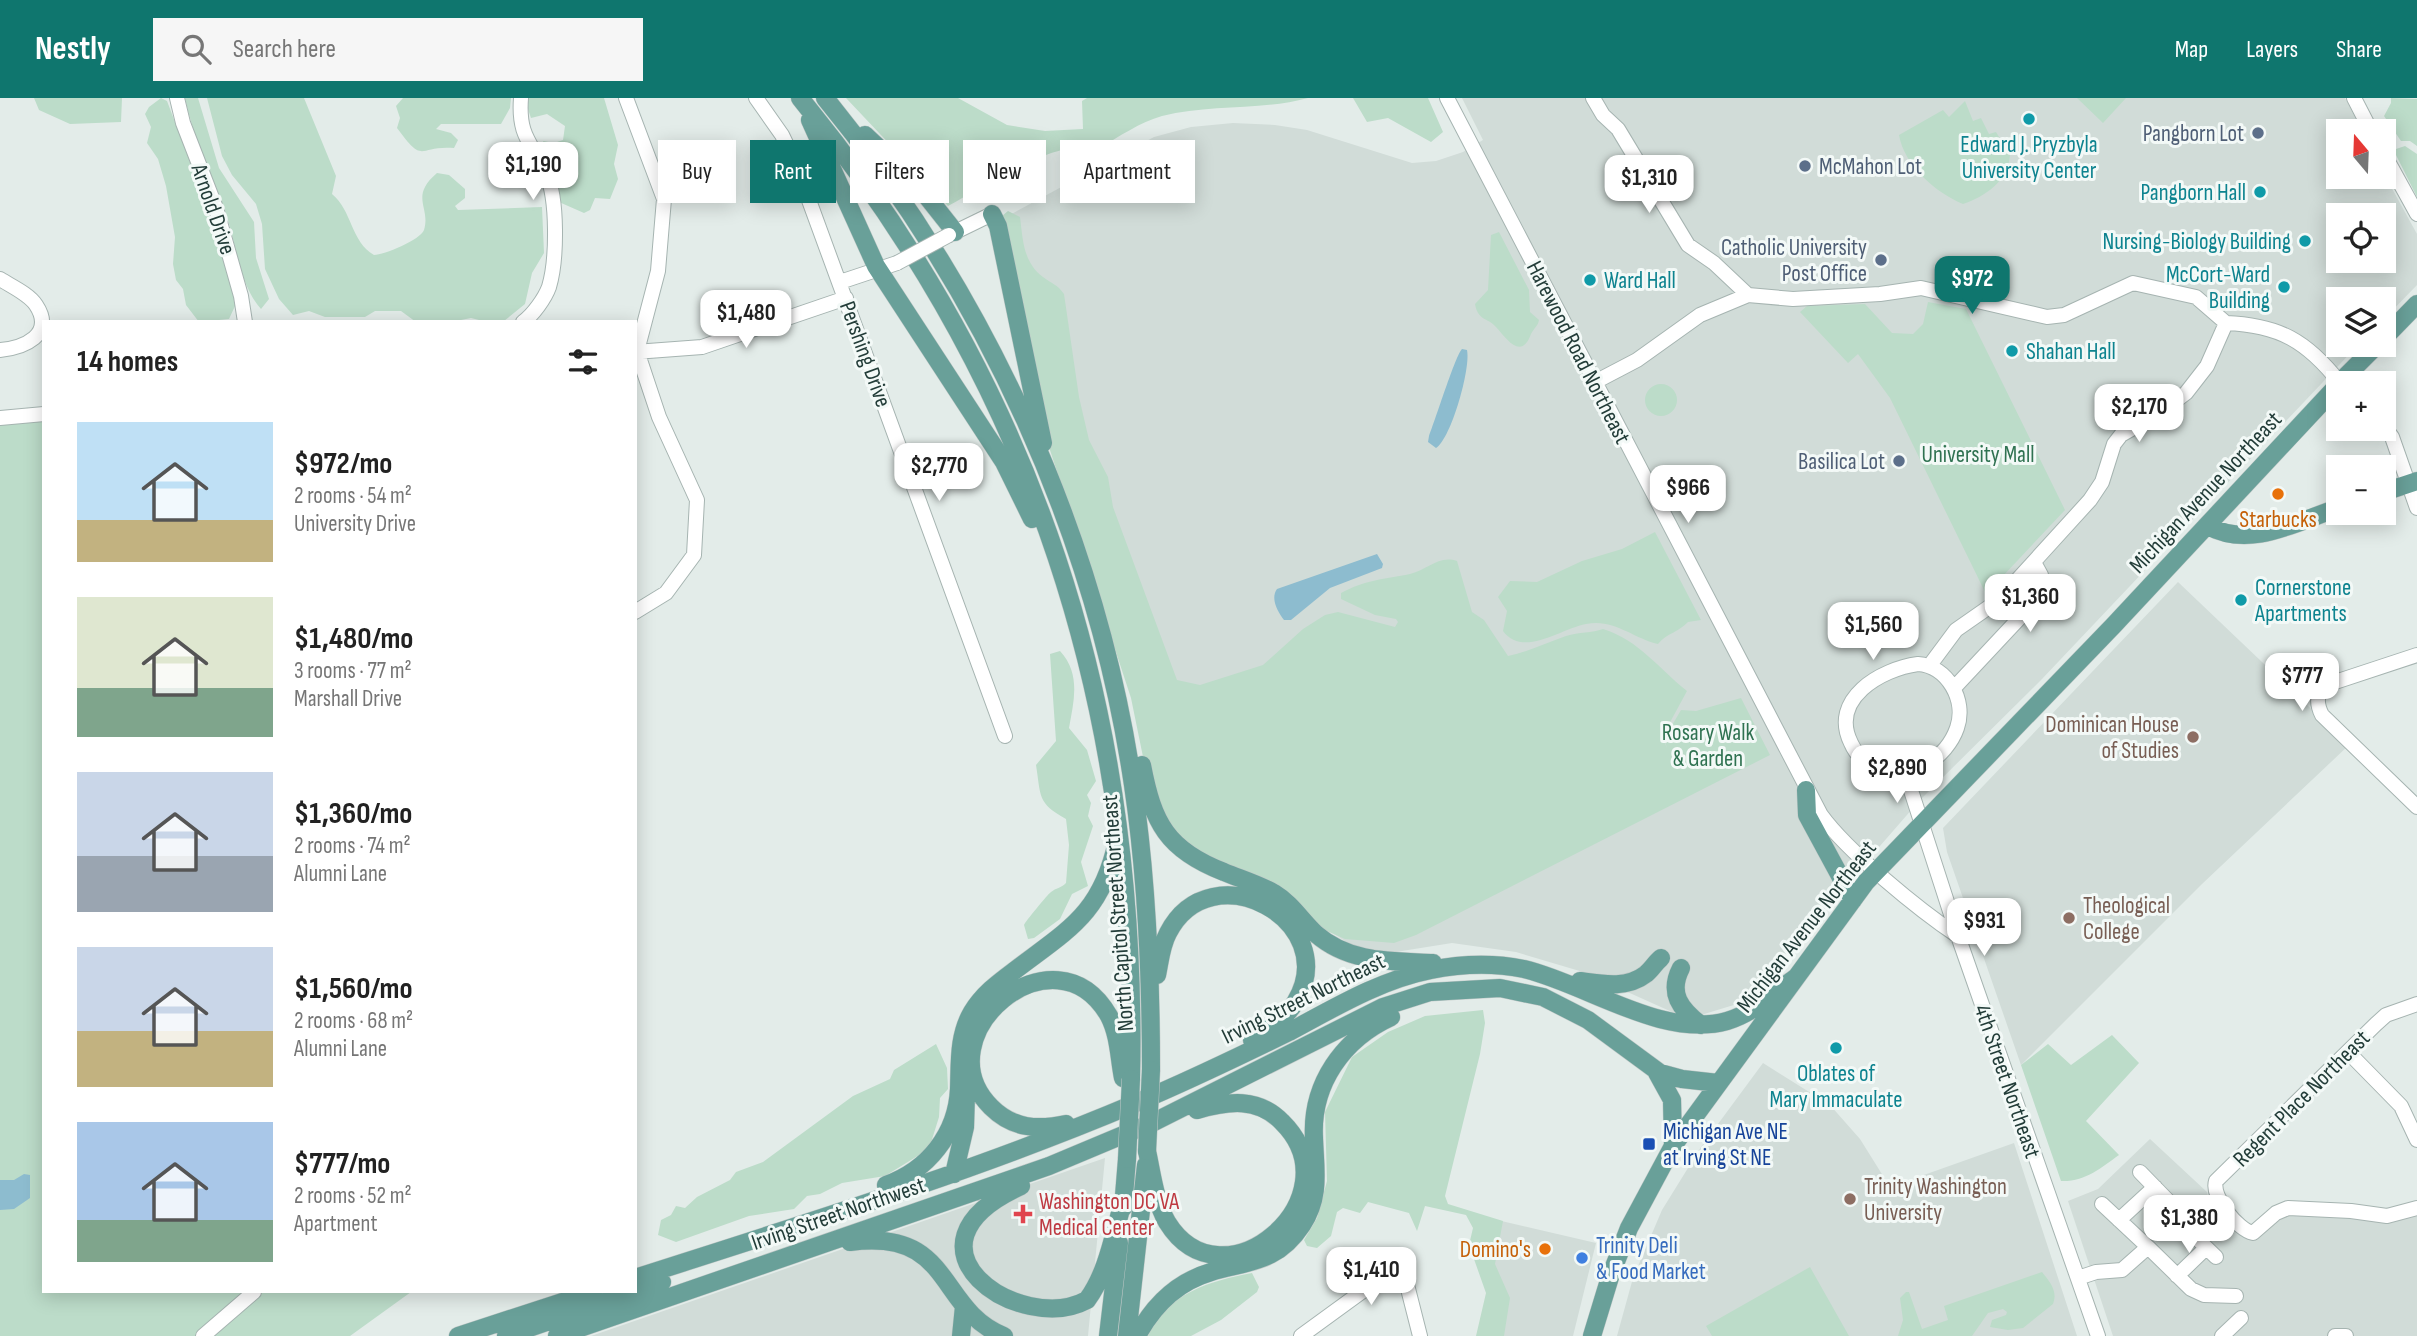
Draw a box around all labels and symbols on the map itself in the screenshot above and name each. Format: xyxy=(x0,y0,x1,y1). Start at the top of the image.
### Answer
marker: Edward J. Pryzbyla University Center xyxy=(2021,111,2037,127)
north arrow xyxy=(2326,119,2396,189)
place label: Pangborn Lot xyxy=(2143,120,2244,148)
marker: Pangborn Lot xyxy=(2250,125,2266,141)
place label: Edward J. Pryzbyla University Center xyxy=(1960,131,2098,185)
pin: $1,190 xyxy=(476,142,590,202)
place label: McMahon Lot xyxy=(1819,153,1922,181)
pin: $1,310 xyxy=(1592,156,1706,215)
marker: McMahon Lot xyxy=(1797,158,1813,174)
street label: Arnold Drive xyxy=(184,159,242,258)
place label: Pangborn Hall xyxy=(2140,179,2246,207)
marker: Pangborn Hall xyxy=(2252,184,2268,200)
place label: Nursing-Biology Building xyxy=(2102,228,2291,256)
marker: Nursing-Biology Building xyxy=(2297,233,2313,249)
place label: Catholic University Post Office xyxy=(1721,234,1867,288)
marker: Catholic University Post Office xyxy=(1873,252,1889,268)
street label: Harewood Road Northeast xyxy=(1520,256,1636,449)
pin: $972 xyxy=(1931,256,2013,316)
place label: McCort-Ward Building xyxy=(2166,261,2270,315)
place label: Ward Hall xyxy=(1604,267,1676,295)
marker: Ward Hall xyxy=(1582,272,1598,288)
marker: McCort-Ward Building xyxy=(2276,279,2292,295)
pin: $1,480 xyxy=(689,290,803,350)
street label: Pershing Drive xyxy=(833,298,897,411)
place label: Shahan Hall xyxy=(2026,338,2116,366)
marker: Shahan Hall xyxy=(2004,343,2020,359)
pin: $2,170 xyxy=(2082,384,2196,444)
street label: Michigan Avenue Northeast xyxy=(2124,406,2288,579)
park label: University Mall xyxy=(1922,441,2034,469)
pin: $2,770 xyxy=(882,444,996,503)
place label: Basilica Lot xyxy=(1798,448,1885,476)
marker: Basilica Lot xyxy=(1891,453,1907,469)
pin: $966 xyxy=(1647,466,1729,525)
marker: Starbucks xyxy=(2270,486,2286,502)
place label: Starbucks xyxy=(2239,506,2317,534)
pin: $1,360 xyxy=(1973,574,2087,634)
place label: Cornerstone Apartments xyxy=(2254,574,2351,628)
marker: Cornerstone Apartments xyxy=(2233,592,2249,608)
pin: $1,560 xyxy=(1816,602,1930,662)
pin: $777 xyxy=(2261,654,2343,713)
place label: Dominican House of Studies xyxy=(2045,711,2179,765)
park label: Rosary Walk & Garden xyxy=(1662,719,1754,773)
marker: Dominican House of Studies xyxy=(2185,729,2201,745)
pin: $2,890 xyxy=(1840,746,1954,805)
street label: North Capitol Street Northeast xyxy=(1096,794,1140,1032)
street label: Michigan Avenue Northeast xyxy=(1731,835,1883,1018)
place label: Theological College xyxy=(2083,892,2170,946)
pin: $931 xyxy=(1943,898,2025,958)
marker: Theological College xyxy=(2061,910,2077,926)
street label: Irving Street Northeast xyxy=(1217,947,1390,1050)
street label: 4th Street Northeast xyxy=(1968,1001,2046,1162)
street label: Regent Place Northeast xyxy=(2228,1025,2376,1173)
marker: Oblates of Mary Immaculate xyxy=(1828,1040,1844,1056)
place label: Oblates of Mary Immaculate xyxy=(1770,1060,1902,1114)
place label: Michigan Ave NE at Irving St NE xyxy=(1663,1118,1788,1172)
marker: Michigan Ave NE at Irving St NE xyxy=(1641,1136,1657,1152)
street label: Irving Street Northwest xyxy=(748,1171,929,1257)
place label: Trinity Washington University xyxy=(1864,1173,2007,1227)
place label: Washington DC VA Medical Center xyxy=(1039,1188,1179,1242)
marker: Trinity Washington University xyxy=(1842,1191,1858,1207)
pin: $1,380 xyxy=(2132,1196,2246,1255)
marker: Washington DC VA Medical Center xyxy=(1013,1204,1033,1224)
place label: Trinity Deli & Food Market xyxy=(1596,1232,1706,1286)
place label: Domino's xyxy=(1460,1236,1531,1264)
marker: Domino's xyxy=(1537,1241,1553,1257)
pin: $1,410 xyxy=(1314,1248,1428,1307)
marker: Trinity Deli & Food Market xyxy=(1574,1250,1590,1266)

